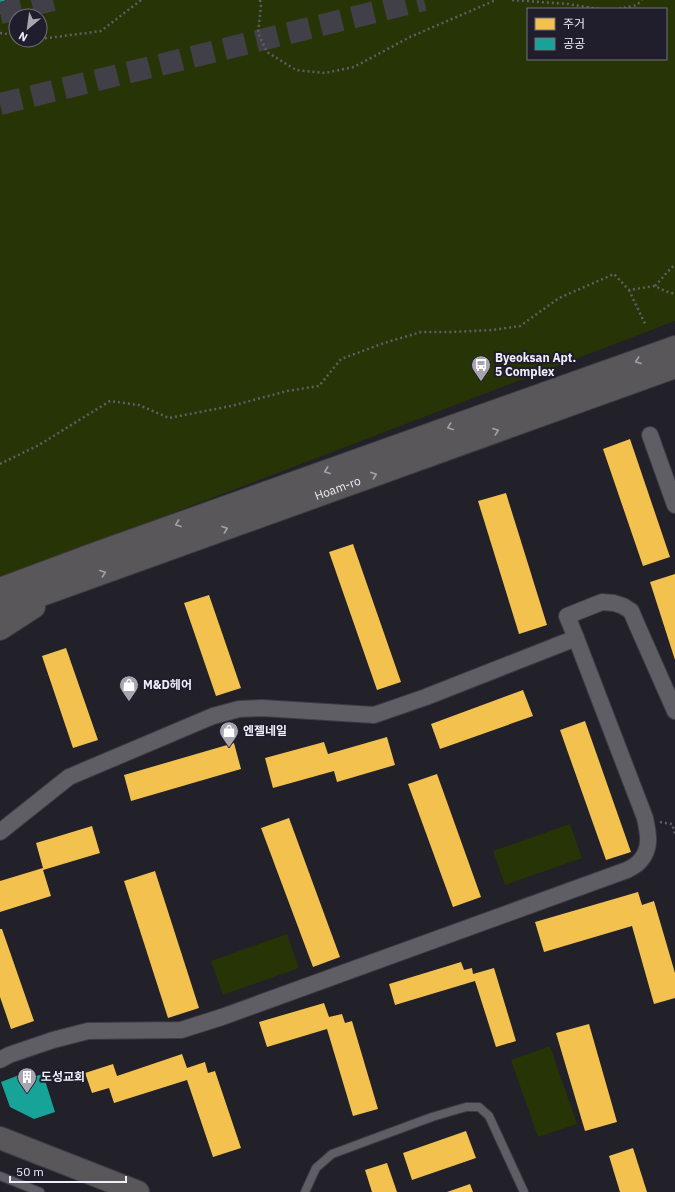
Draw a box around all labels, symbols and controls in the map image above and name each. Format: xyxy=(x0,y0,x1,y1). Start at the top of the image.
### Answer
north arrow xyxy=(8,8,48,48)
legend xyxy=(527,8,667,60)
text: 주거 xyxy=(563,16,585,31)
text: N xyxy=(16,29,30,45)
text: 공공 xyxy=(563,36,585,51)
place label: Byeoksan Apt. 5 Complex xyxy=(495,350,576,379)
bus stop icon: Byeoksan Apt. 5 Complex xyxy=(470,354,492,382)
one-way arrow xyxy=(635,356,642,364)
one-way arrow xyxy=(446,423,453,431)
one-way arrow xyxy=(492,428,499,436)
one-way arrow xyxy=(324,466,331,474)
one-way arrow xyxy=(370,472,377,480)
street label: Hoam-ro xyxy=(312,473,363,503)
one-way arrow xyxy=(175,519,182,527)
one-way arrow xyxy=(221,525,228,533)
one-way arrow xyxy=(99,569,106,577)
shop icon: M&D헤어 xyxy=(118,674,140,702)
place label: M&D헤어 xyxy=(143,677,192,692)
shop icon: 엔젤네일 xyxy=(218,720,240,748)
place label: 엔젤네일 xyxy=(243,723,287,738)
building icon: 도성교회 xyxy=(16,1066,38,1094)
place label: 도성교회 xyxy=(41,1069,85,1084)
scale bar xyxy=(10,1158,126,1184)
text: 50 m xyxy=(16,1164,44,1179)

